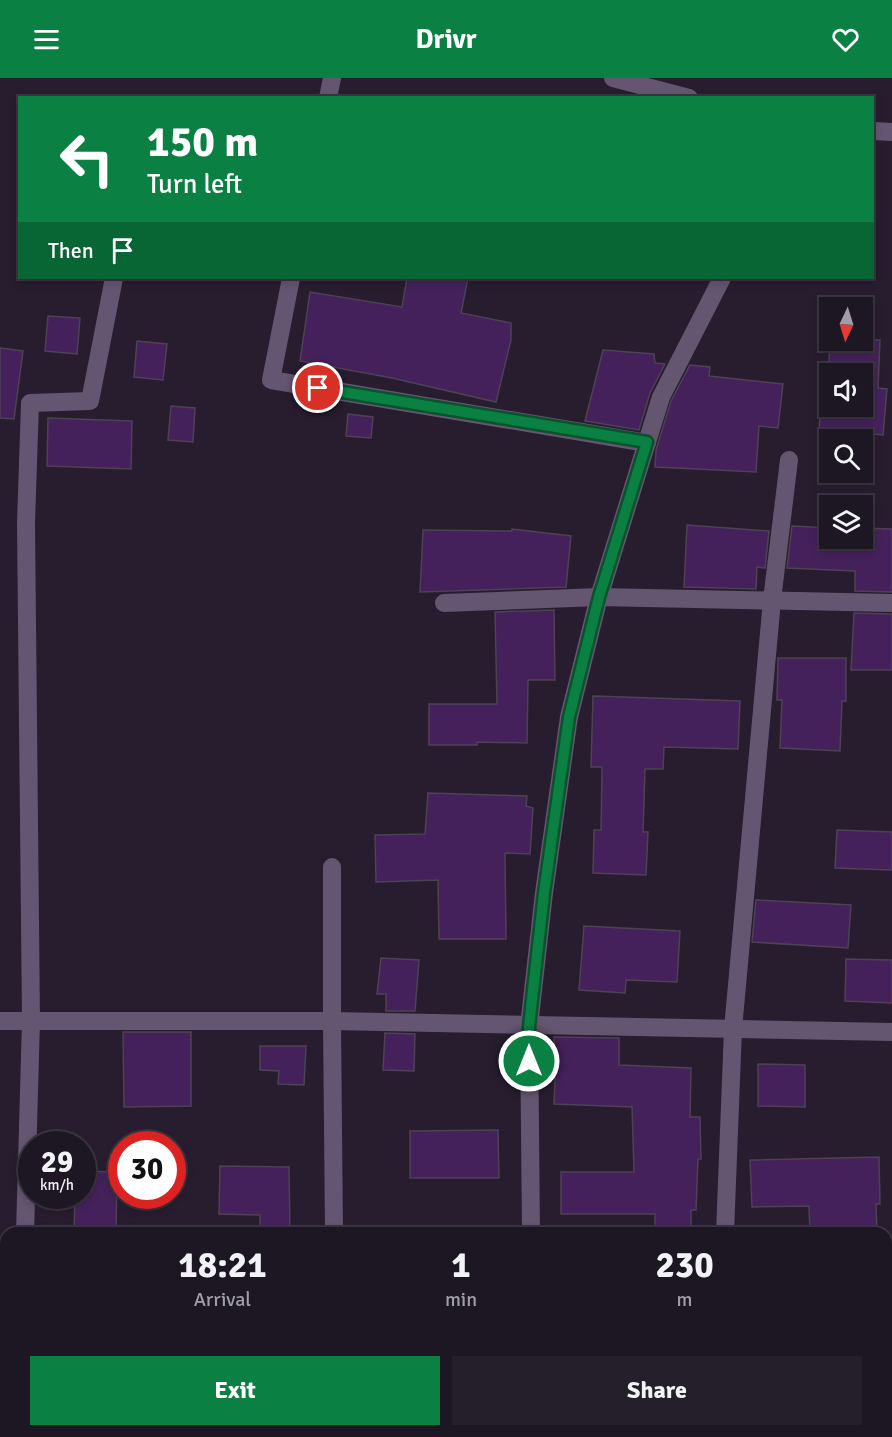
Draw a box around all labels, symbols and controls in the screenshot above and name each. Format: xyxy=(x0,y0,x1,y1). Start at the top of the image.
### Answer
icon: menu xyxy=(30,23,63,56)
text: Drivr xyxy=(416,23,476,56)
icon: heart xyxy=(829,23,862,56)
text: 150 m xyxy=(147,117,258,168)
icon: left xyxy=(48,120,126,198)
text: Turn left xyxy=(147,168,242,201)
icon: arrive xyxy=(106,234,139,267)
text: Then xyxy=(48,237,94,264)
north arrow xyxy=(819,297,873,351)
map controls xyxy=(819,297,873,549)
pin xyxy=(292,362,343,413)
button: sound xyxy=(819,363,873,417)
icon: arrive xyxy=(301,371,334,404)
button: search xyxy=(819,429,873,483)
button: layers xyxy=(819,495,873,549)
position arrow xyxy=(497,1029,561,1093)
speed limit sign: 30 xyxy=(108,1131,186,1209)
text: 29 xyxy=(41,1144,73,1181)
text: km/h xyxy=(40,1176,74,1194)
text: 18:21 xyxy=(178,1243,267,1288)
text: 1 xyxy=(451,1243,471,1288)
text: 230 xyxy=(655,1243,714,1288)
text: Arrival xyxy=(194,1287,251,1312)
text: min xyxy=(445,1287,477,1312)
text: m xyxy=(677,1287,693,1312)
button: Exit xyxy=(30,1356,440,1425)
button: Share xyxy=(452,1356,862,1425)

